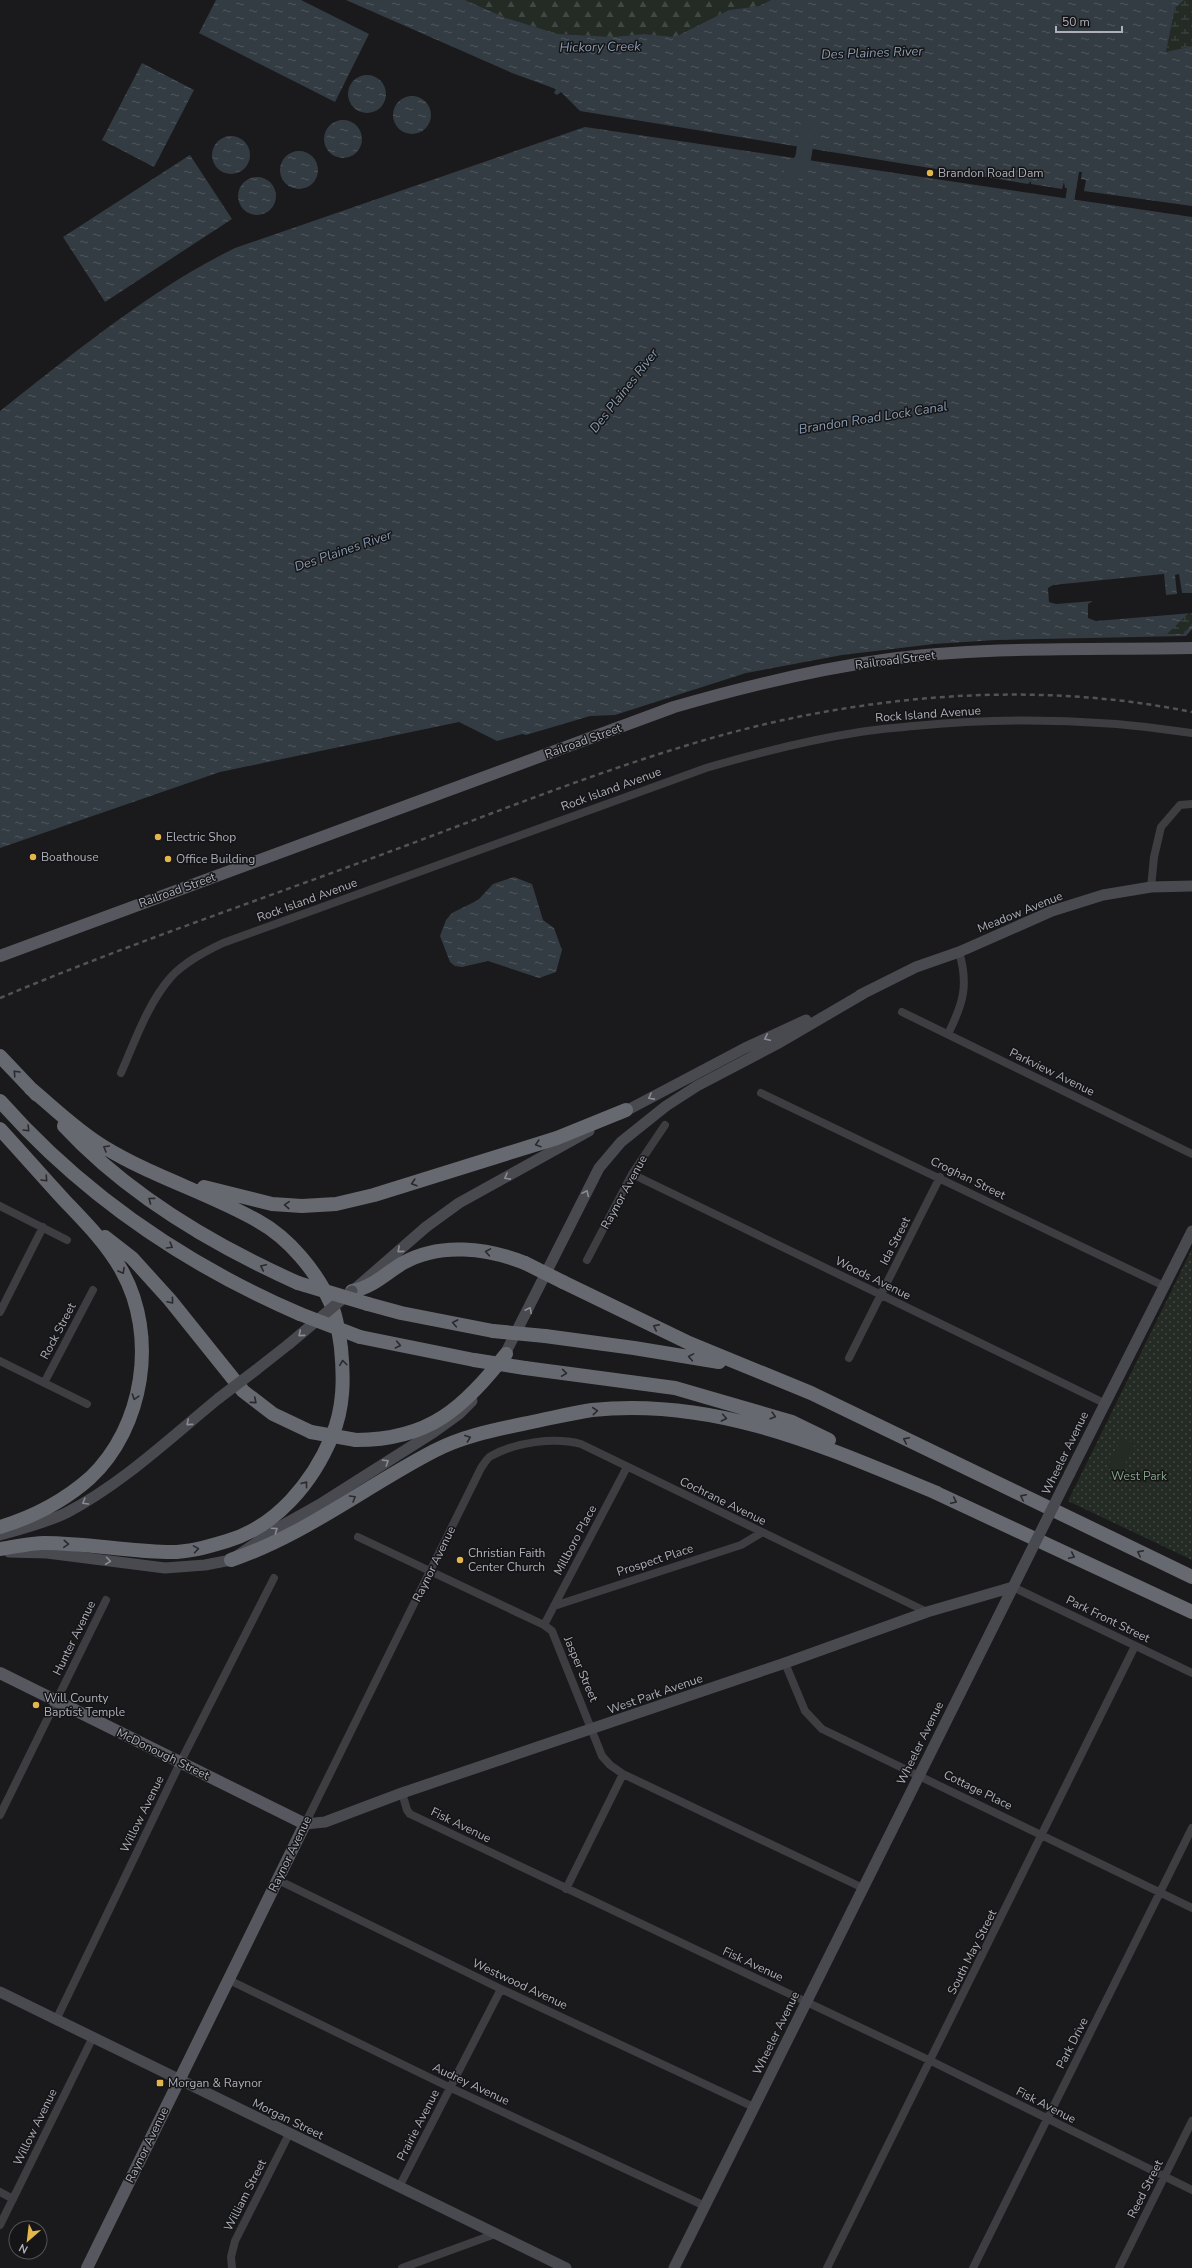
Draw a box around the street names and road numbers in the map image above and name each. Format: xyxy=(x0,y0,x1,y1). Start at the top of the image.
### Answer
street label: Railroad Street xyxy=(854,647,937,673)
street label: Rock Island Avenue xyxy=(875,702,981,726)
street label: Railroad Street xyxy=(542,719,624,762)
street label: Rock Island Avenue xyxy=(559,763,663,815)
street label: Railroad Street xyxy=(136,868,218,911)
street label: Rock Island Avenue xyxy=(255,874,359,926)
street label: Meadow Avenue xyxy=(975,888,1065,936)
street label: Parkview Avenue xyxy=(1007,1044,1097,1100)
street label: Raynor Avenue xyxy=(597,1152,651,1232)
street label: Croghan Street xyxy=(928,1153,1009,1203)
street label: Ida Street xyxy=(876,1213,914,1268)
street label: Woods Avenue xyxy=(832,1253,914,1303)
street label: Rock Street xyxy=(36,1299,80,1362)
street label: Wheeler Avenue xyxy=(1038,1409,1092,1497)
street label: Cochrane Avenue xyxy=(677,1473,769,1529)
street label: Millboro Place xyxy=(550,1502,600,1578)
street label: Raynor Avenue xyxy=(409,1524,459,1604)
street label: Prospect Place xyxy=(615,1540,695,1580)
street label: Park Front Street xyxy=(1063,1592,1153,1647)
street label: Hunter Avenue xyxy=(49,1598,99,1678)
street label: Jasper Street xyxy=(560,1633,602,1705)
street label: West Park Avenue xyxy=(605,1670,705,1718)
street label: Wheeler Avenue xyxy=(893,1699,947,1787)
street label: McDonough Street xyxy=(114,1725,213,1784)
street label: Cottage Place xyxy=(941,1766,1015,1814)
street label: Willow Avenue xyxy=(116,1773,168,1855)
street label: Fisk Avenue xyxy=(428,1804,494,1846)
street label: Raynor Avenue xyxy=(265,1814,315,1894)
street label: South May Street xyxy=(944,1906,1001,1997)
street label: Fisk Avenue xyxy=(720,1943,786,1985)
street label: Westwood Avenue xyxy=(470,1955,570,2013)
street label: Wheeler Avenue xyxy=(749,1989,803,2077)
street label: Park Drive xyxy=(1052,2015,1092,2071)
street label: Audrey Avenue xyxy=(430,2059,512,2109)
street label: Fisk Avenue xyxy=(1013,2083,1079,2127)
street label: Willow Avenue xyxy=(9,2086,61,2168)
street label: Prairie Avenue xyxy=(393,2087,443,2163)
street label: Morgan Street xyxy=(250,2095,327,2143)
street label: Raynor Avenue xyxy=(122,2105,172,2185)
street label: William Street xyxy=(220,2156,270,2234)
street label: Reed Street xyxy=(1123,2156,1167,2221)

